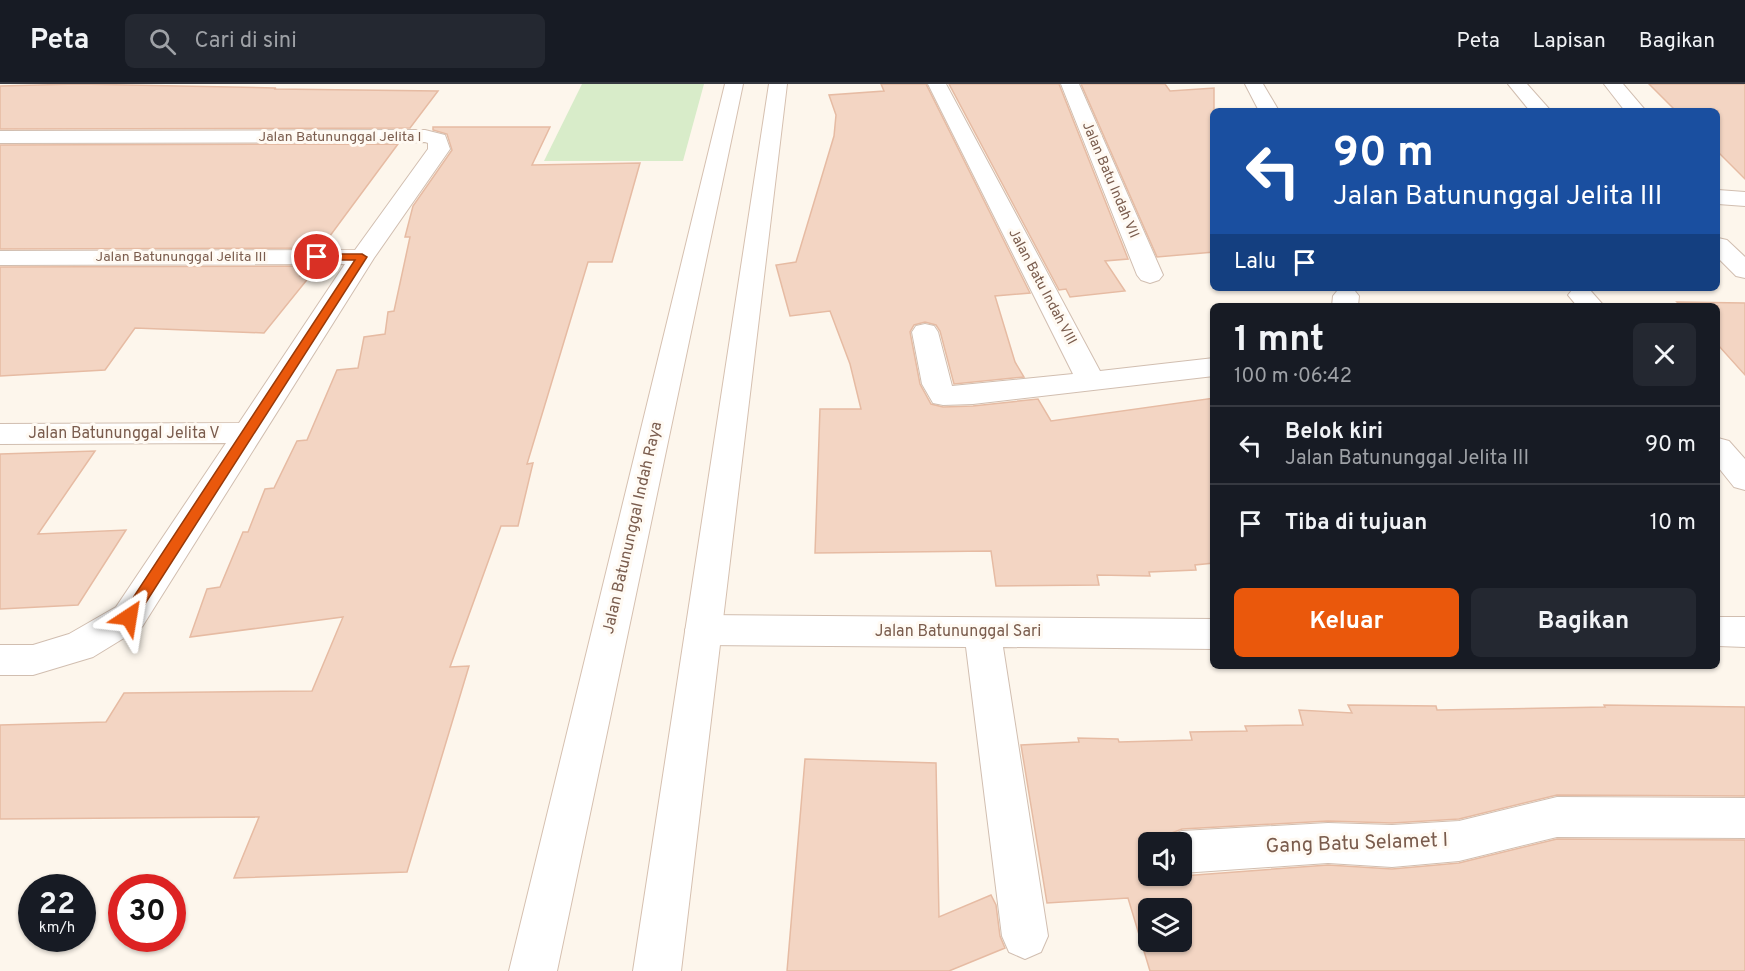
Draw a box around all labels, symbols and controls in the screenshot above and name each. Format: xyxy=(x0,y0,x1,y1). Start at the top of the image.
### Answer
search box xyxy=(125,14,545,68)
text: Peta xyxy=(30,23,89,59)
icon: search xyxy=(146,25,179,58)
text: Cari di sini xyxy=(194,28,297,55)
text: Peta xyxy=(1457,28,1500,55)
text: Lapisan xyxy=(1533,28,1606,55)
text: Bagikan xyxy=(1639,28,1715,55)
street label: Jalan Batu Indah VII xyxy=(1078,119,1142,241)
text: 90 m xyxy=(1333,128,1434,181)
street label: Jalan Batununggal Jelita I xyxy=(258,129,422,146)
icon: left xyxy=(1234,132,1312,210)
text: Jalan Batununggal Jelita III xyxy=(1333,180,1662,214)
street label: Jalan Batu Indah VIII xyxy=(1004,226,1080,348)
pin xyxy=(291,231,342,282)
icon: arrive xyxy=(300,240,333,273)
icon: arrive xyxy=(1288,246,1321,279)
street label: Jalan Batununggal Jelita III xyxy=(96,249,266,266)
text: Lalu xyxy=(1234,249,1276,276)
text: 1 mnt xyxy=(1234,318,1324,364)
button: close xyxy=(1633,323,1696,386)
text: 100 m · 06:42 xyxy=(1234,364,1352,390)
text: Belok kiri xyxy=(1285,419,1383,446)
street label: Jalan Batununggal Indah Raya xyxy=(599,420,667,636)
street label: Jalan Batununggal Jelita V xyxy=(28,424,220,444)
icon: left xyxy=(1234,429,1267,462)
text: 90 m xyxy=(1645,432,1696,459)
text: Jalan Batununggal Jelita III xyxy=(1285,446,1529,472)
icon: arrive xyxy=(1234,507,1267,540)
text: Tiba di tujuan xyxy=(1285,510,1427,537)
text: 10 m xyxy=(1650,510,1696,537)
position arrow xyxy=(97,585,161,649)
button: Keluar xyxy=(1234,588,1459,657)
button: Bagikan xyxy=(1471,588,1696,657)
street label: Jalan Batununggal Sari xyxy=(875,622,1041,642)
street label: Gang Batu Selamet I xyxy=(1265,828,1449,860)
map controls xyxy=(1138,832,1192,952)
button: sound xyxy=(1138,832,1192,886)
speed limit sign: 30 xyxy=(108,874,186,952)
text: 22 xyxy=(39,887,75,924)
button: layers xyxy=(1138,898,1192,952)
text: km/h xyxy=(39,919,75,938)

